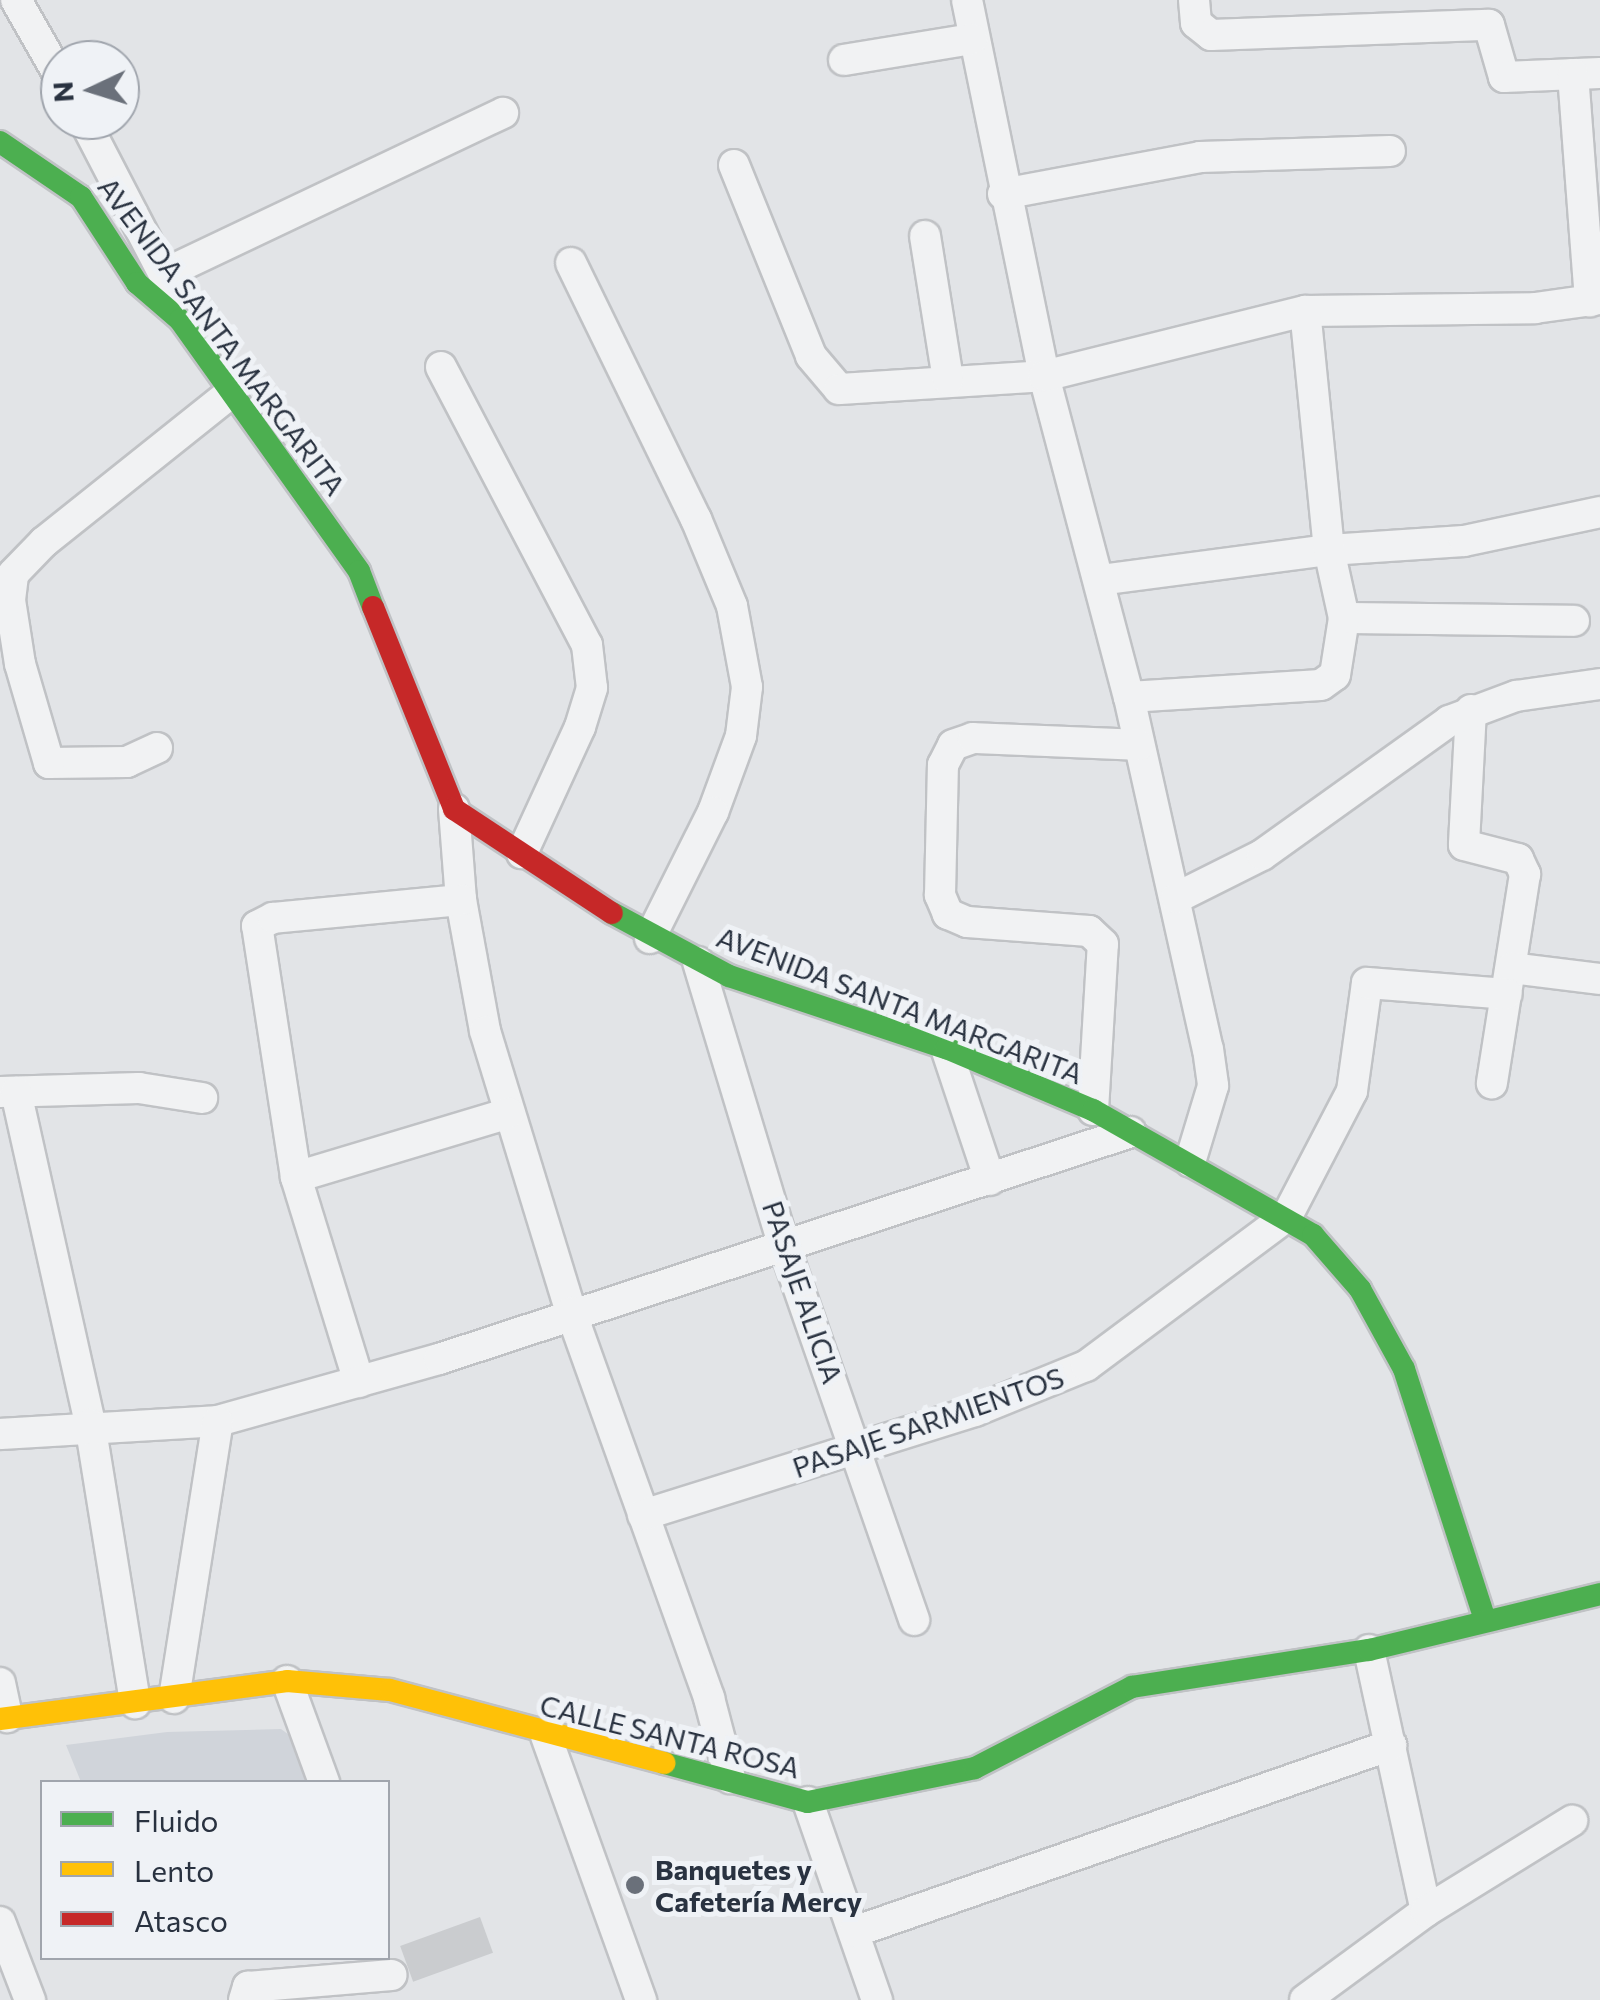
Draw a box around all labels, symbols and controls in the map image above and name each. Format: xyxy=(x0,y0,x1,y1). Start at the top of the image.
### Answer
north arrow xyxy=(40,40,140,140)
text: N xyxy=(44,80,80,104)
street label: AVENIDA SANTA MARGARITA xyxy=(91,170,353,502)
street label: AVENIDA SANTA MARGARITA xyxy=(712,920,1088,1090)
street label: PASAJE ALICIA xyxy=(756,1196,850,1388)
street label: PASAJE SARMIENTOS xyxy=(788,1360,1068,1484)
street label: CALLE SANTA ROSA xyxy=(537,1687,803,1785)
legend xyxy=(40,1780,390,1960)
text: Fluido xyxy=(134,1801,219,1838)
text: Lento xyxy=(134,1851,214,1888)
place label: Banquetes y Cafetería Mercy xyxy=(655,1852,862,1918)
marker: Banquetes y Cafetería Mercy xyxy=(624,1874,646,1896)
text: Atasco xyxy=(134,1901,228,1938)

